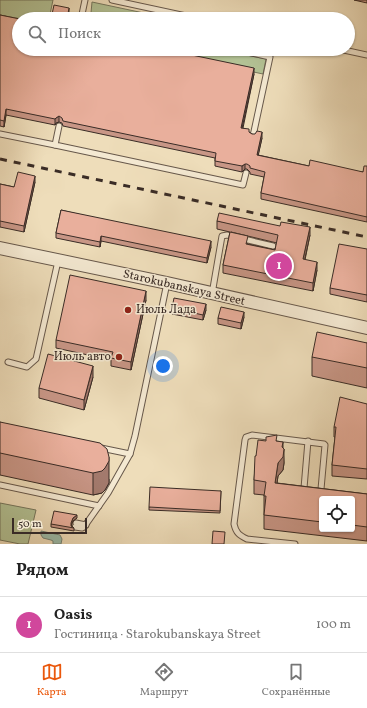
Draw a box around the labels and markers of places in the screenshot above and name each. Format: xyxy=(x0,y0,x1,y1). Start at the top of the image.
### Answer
pin: 1 xyxy=(266,251,292,281)
place label: Июль Лада xyxy=(136,302,196,318)
marker: Июль Лада xyxy=(123,305,133,315)
place label: Июль авто xyxy=(54,349,111,365)
marker: Июль авто xyxy=(114,352,124,362)

